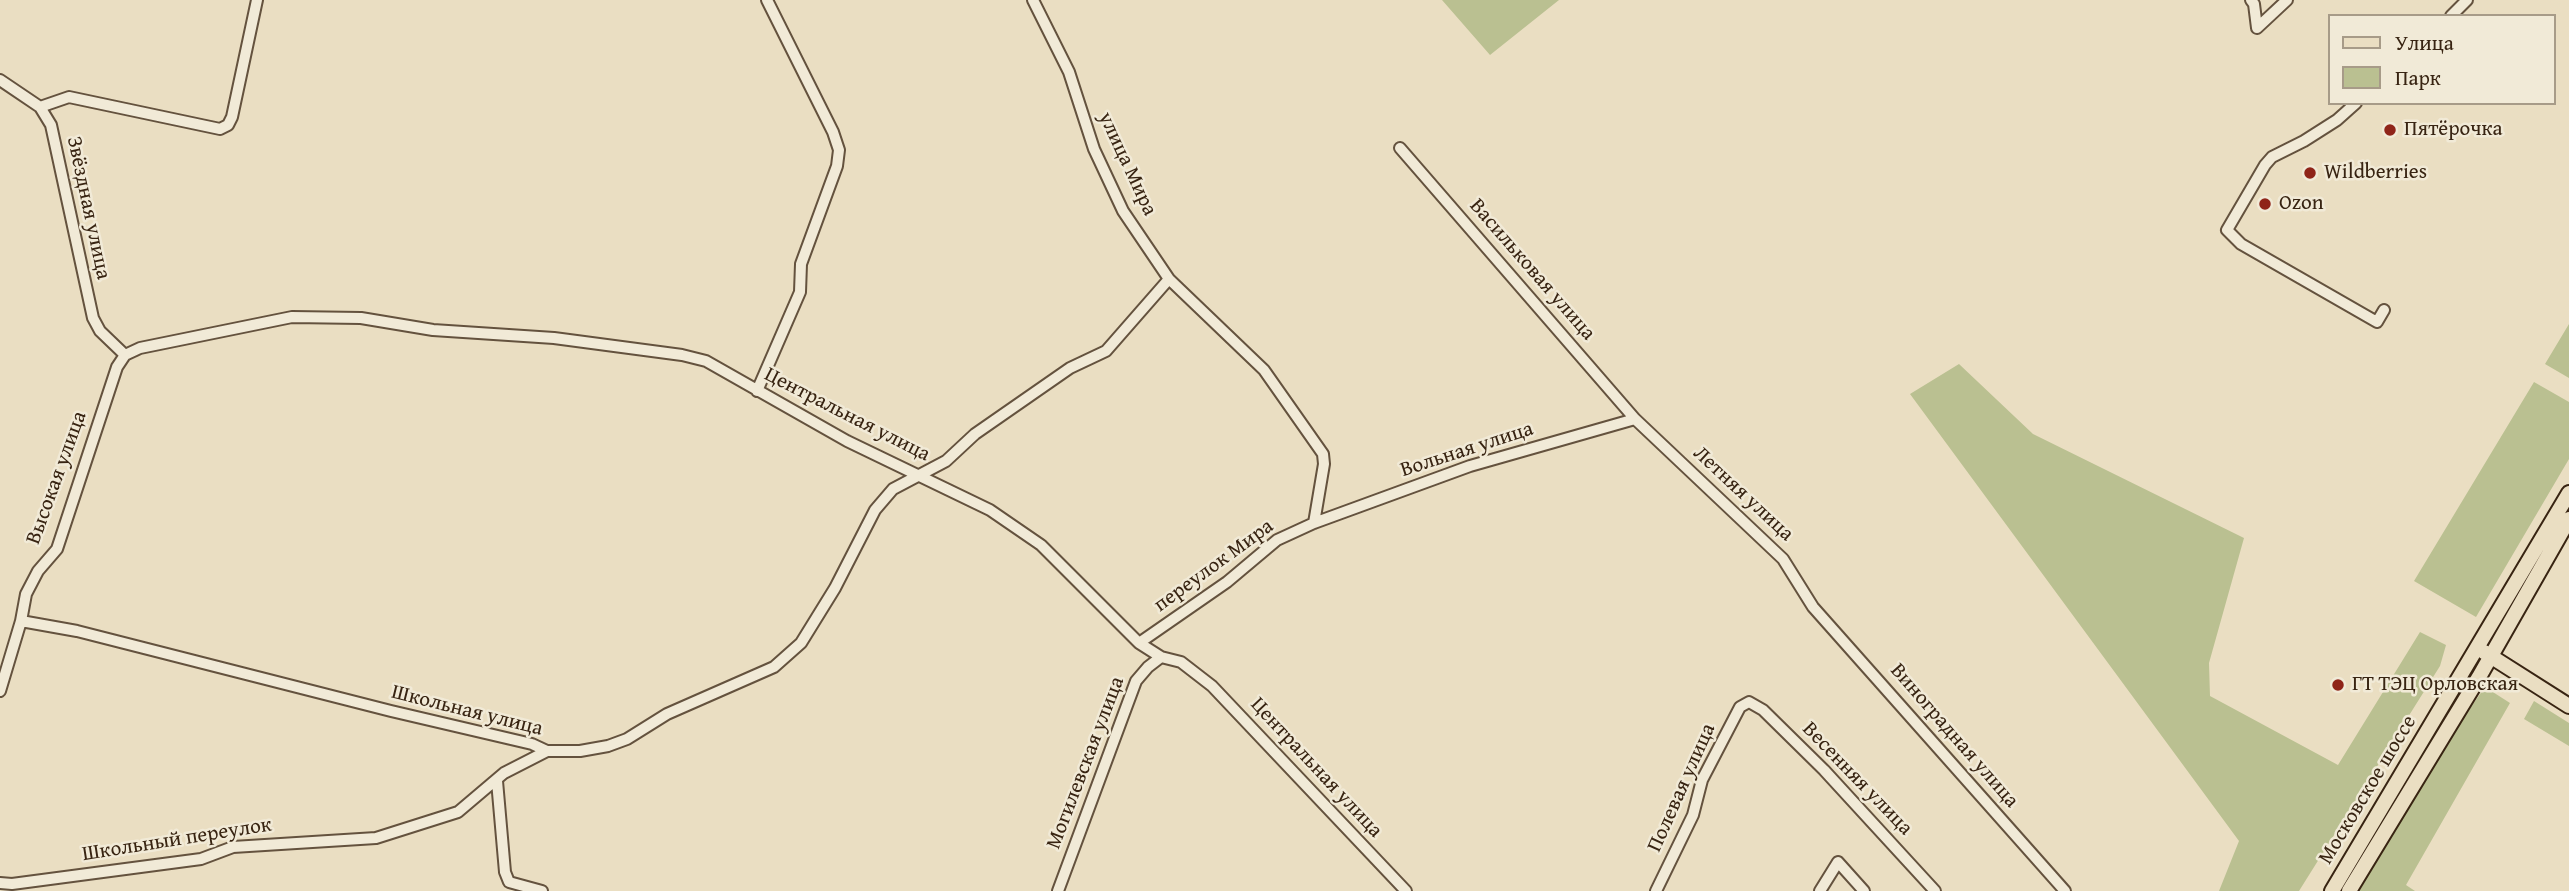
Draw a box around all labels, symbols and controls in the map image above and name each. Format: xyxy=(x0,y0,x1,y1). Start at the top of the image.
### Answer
legend xyxy=(2328,14,2555,105)
text: Улица xyxy=(2395,27,2454,58)
text: Парк xyxy=(2395,62,2441,93)
street label: улица Мира xyxy=(1092,108,1162,220)
place label: Пятёрочка xyxy=(2404,117,2502,143)
marker: Пятёрочка xyxy=(2382,122,2398,138)
street label: Звёздная улица xyxy=(61,134,115,282)
place label: Wildberries xyxy=(2324,160,2427,186)
marker: Wildberries xyxy=(2302,165,2318,181)
place label: Ozon xyxy=(2279,191,2323,217)
street label: Васильковая улица xyxy=(1464,194,1600,346)
marker: Ozon xyxy=(2257,196,2273,212)
street label: Центральная улица xyxy=(760,362,934,468)
street label: Высокая улица xyxy=(21,408,93,548)
street label: Вольная улица xyxy=(1397,417,1537,483)
street label: Летняя улица xyxy=(1688,441,1798,547)
street label: переулок Мира xyxy=(1149,514,1279,618)
street label: Виноградная улица xyxy=(1884,659,2024,813)
place label: ГТ ТЭЦ Орловская xyxy=(2352,672,2518,698)
street label: Могилевская улица xyxy=(1042,673,1130,853)
marker: ГТ ТЭЦ Орловская xyxy=(2330,677,2346,693)
street label: Школьная улица xyxy=(389,680,545,742)
street label: Центральная улица xyxy=(1245,693,1387,843)
street label: Московское шоссе xyxy=(2314,711,2422,869)
street label: Весенняя улица xyxy=(1797,717,1917,841)
street label: Полевая улица xyxy=(1642,720,1722,856)
street label: Школьный переулок xyxy=(80,813,274,867)

